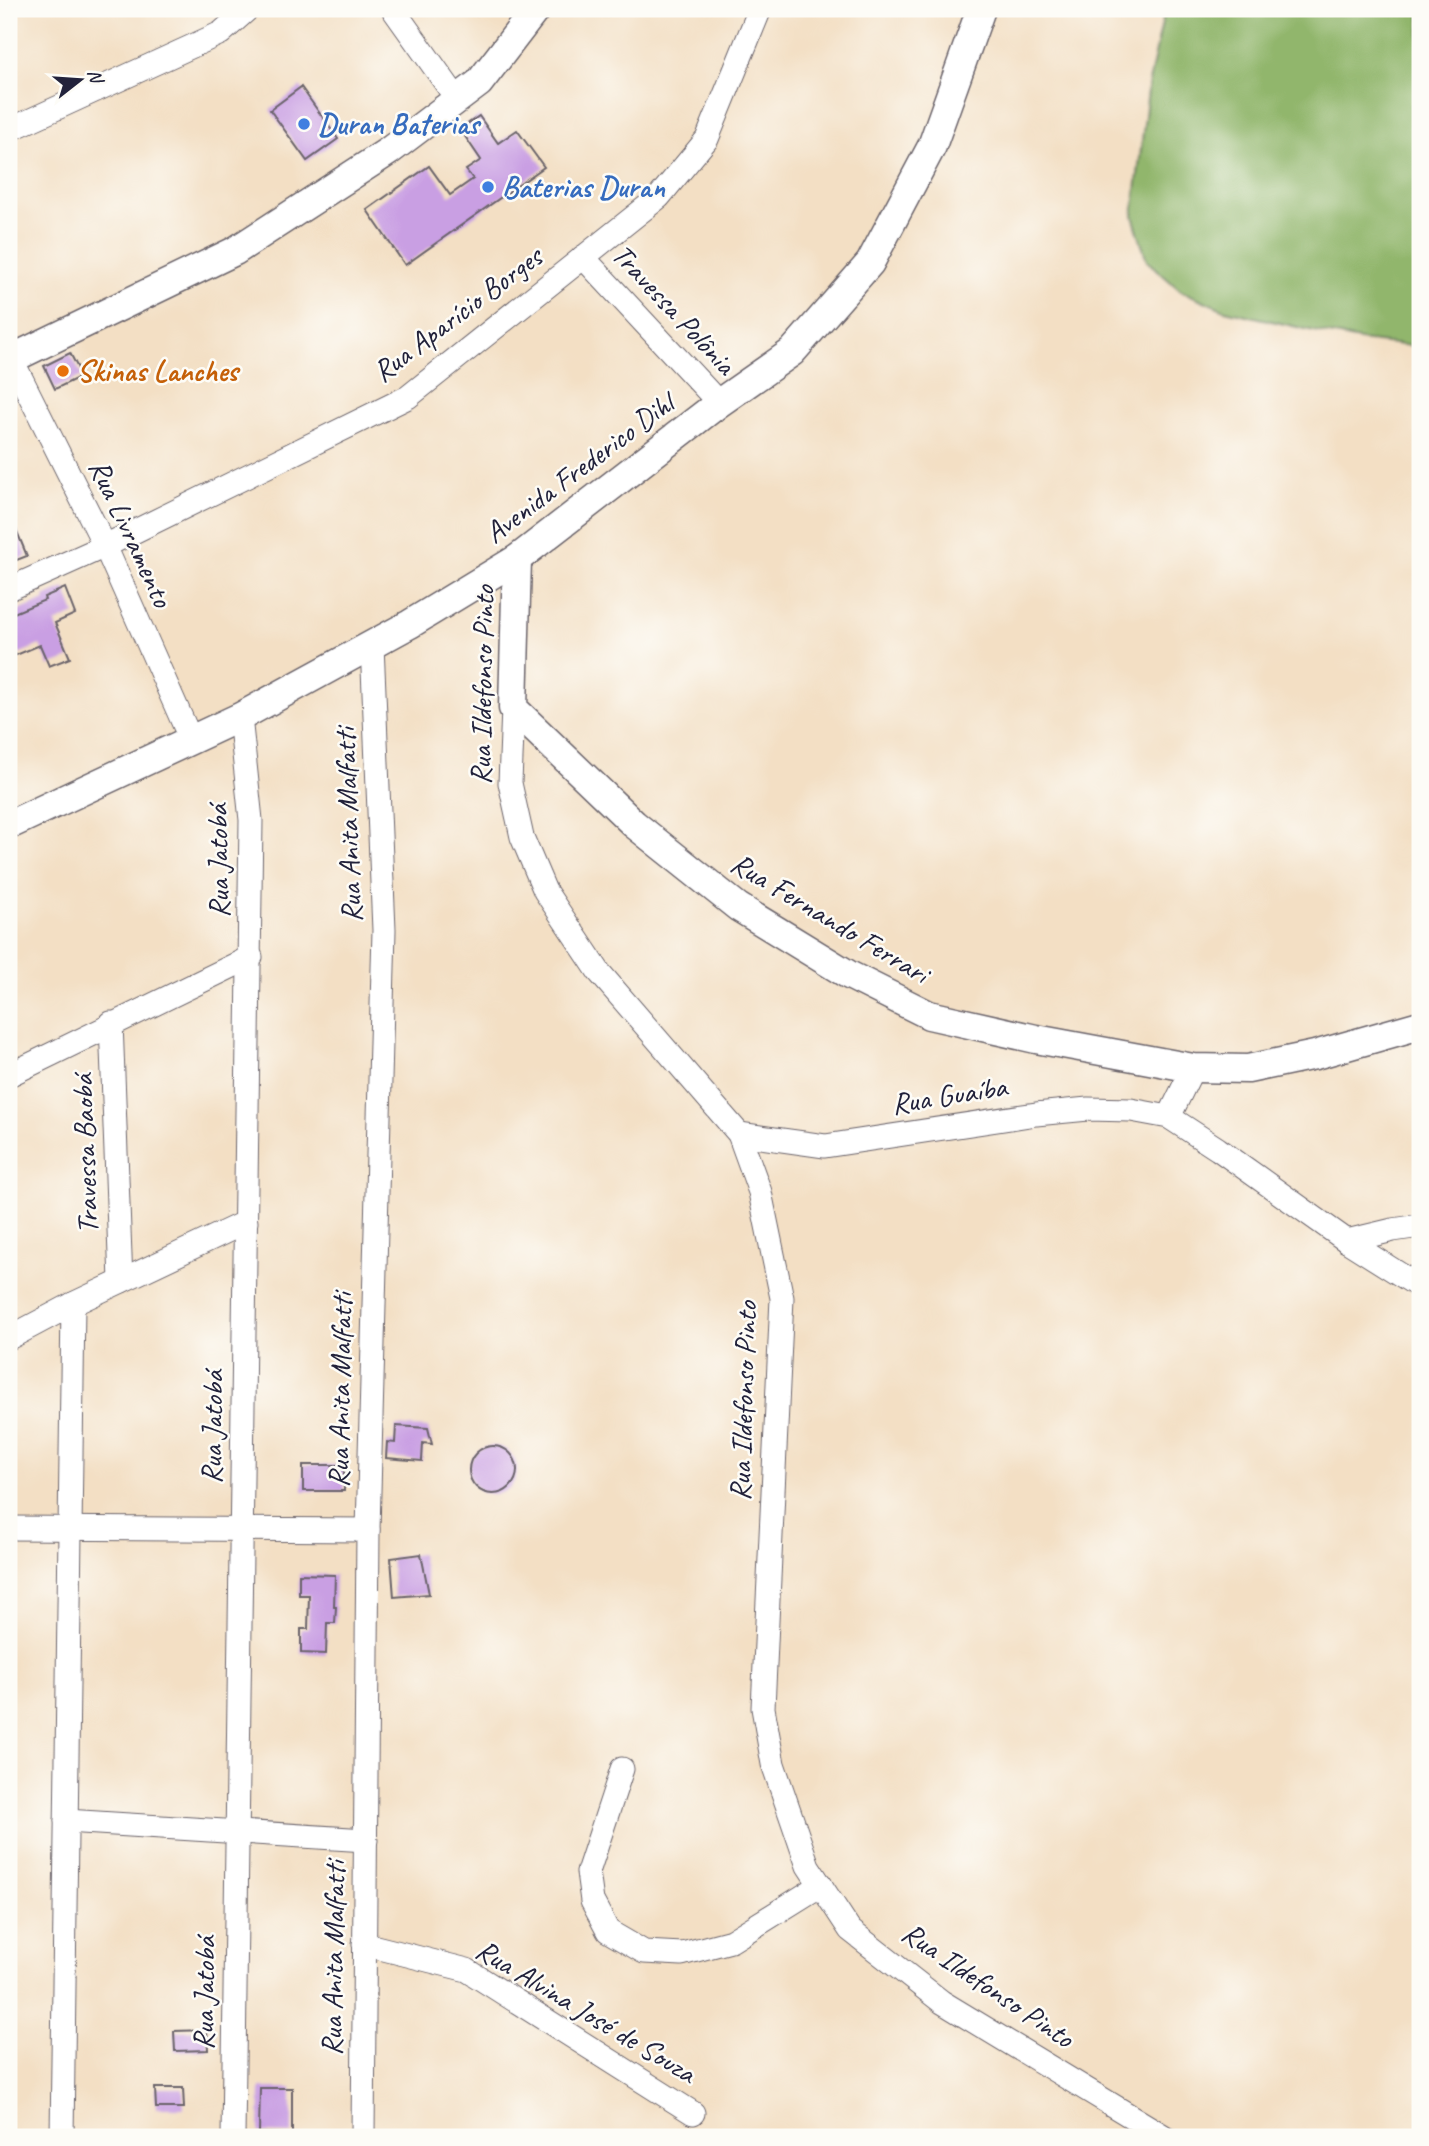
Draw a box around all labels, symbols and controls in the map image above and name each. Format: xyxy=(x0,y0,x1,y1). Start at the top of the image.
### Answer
north arrow xyxy=(46,46,116,116)
text: N xyxy=(82,66,109,88)
place label: Duran Baterias xyxy=(318,105,482,143)
marker: Duran Baterias xyxy=(296,116,312,132)
place label: Baterias Duran xyxy=(502,168,666,206)
marker: Baterias Duran xyxy=(480,179,496,195)
street label: Rua Aparício Borges xyxy=(365,236,551,390)
street label: Travessa Polônia xyxy=(604,236,746,384)
place label: Skinas Lanches xyxy=(77,352,241,390)
marker: Skinas Lanches xyxy=(55,363,71,379)
street label: Avenida Frederico Dihl xyxy=(477,382,685,551)
street label: Rua Livramento xyxy=(80,453,182,614)
street label: Rua Ildefonso Pinto xyxy=(461,584,503,785)
street label: Rua Anita Malfatti xyxy=(325,724,370,923)
street label: Rua Jatobá xyxy=(198,801,238,918)
street label: Rua Fernando Ferrari xyxy=(724,844,939,994)
street label: Rua Guaíba xyxy=(889,1067,1011,1123)
street label: Travessa Baobá xyxy=(63,1070,107,1235)
street label: Rua Anita Malfatti xyxy=(319,1289,361,1488)
street label: Rua Ildefonso Pinto xyxy=(721,1299,766,1501)
street label: Rua Jatobá xyxy=(192,1367,232,1484)
street label: Rua Anita Malfatti xyxy=(312,1857,354,2056)
street label: Rua Ildefonso Pinto xyxy=(895,1914,1082,2057)
street label: Rua Alvina José de Souza xyxy=(469,1930,704,2093)
street label: Rua Jatobá xyxy=(184,1933,224,2050)

